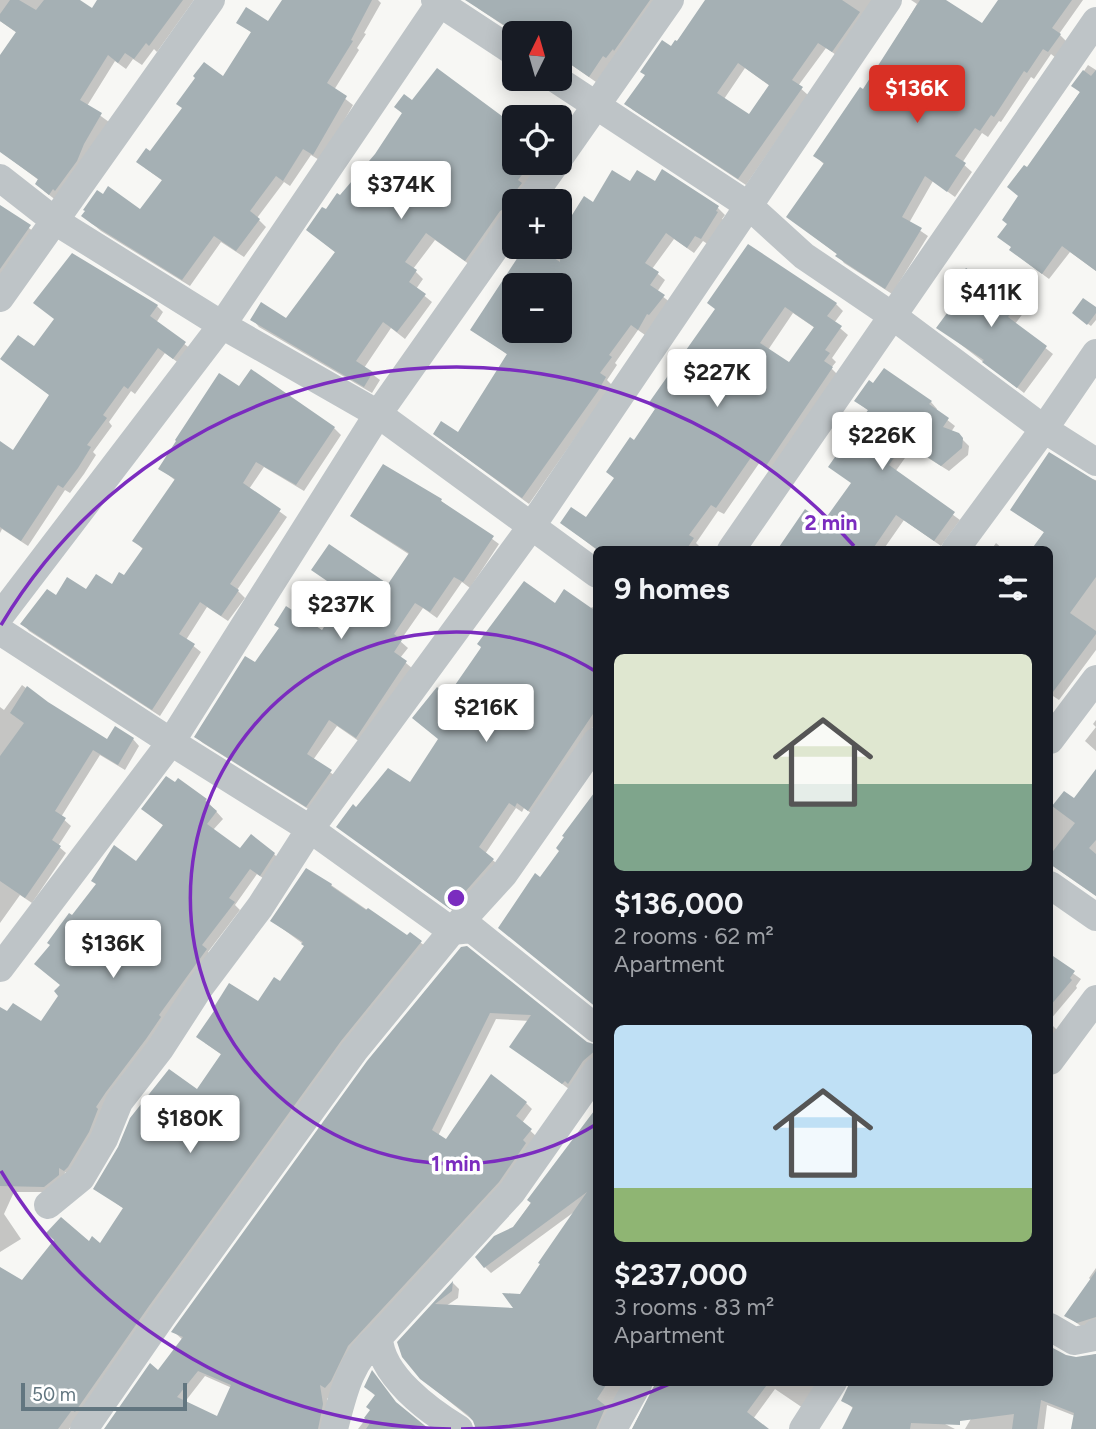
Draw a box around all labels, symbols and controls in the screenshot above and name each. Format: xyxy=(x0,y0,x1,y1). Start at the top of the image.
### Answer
north arrow xyxy=(502,21,572,91)
map controls xyxy=(502,21,572,343)
pin: $136K xyxy=(868,66,966,125)
text: $136K xyxy=(885,74,949,102)
button: locate xyxy=(502,105,572,175)
pin: $374K xyxy=(352,162,450,221)
text: $374K xyxy=(367,170,435,198)
button: + xyxy=(502,189,572,259)
pin: $411K xyxy=(942,270,1040,329)
button: − xyxy=(502,273,572,343)
text: $411K xyxy=(960,278,1022,306)
pin: $227K xyxy=(668,350,766,409)
text: $227K xyxy=(683,358,751,386)
pin: $226K xyxy=(833,412,931,472)
text: $226K xyxy=(848,421,916,449)
text: 2 min xyxy=(805,510,857,535)
icon: filters xyxy=(994,569,1032,607)
text: 9 homes xyxy=(614,570,730,607)
pin: $237K xyxy=(292,582,390,641)
text: $237K xyxy=(308,590,374,618)
pin: $216K xyxy=(437,684,535,744)
text: $216K xyxy=(454,693,518,721)
icon: home xyxy=(760,699,886,825)
text: $136,000 xyxy=(614,885,743,922)
centre of rings xyxy=(444,886,468,910)
pin: $136K xyxy=(64,920,162,980)
text: 2 rooms · 62 m² xyxy=(614,922,774,950)
text: $136K xyxy=(81,929,145,957)
text: Apartment xyxy=(614,950,725,978)
icon: home xyxy=(760,1070,886,1196)
pin: $180K xyxy=(141,1096,239,1155)
text: $180K xyxy=(157,1104,223,1132)
text: 1 min xyxy=(431,1151,481,1176)
text: $237,000 xyxy=(614,1256,747,1293)
text: 3 rooms · 83 m² xyxy=(614,1293,774,1321)
text: Apartment xyxy=(614,1321,725,1349)
scale bar xyxy=(21,1380,187,1412)
text: 50 m xyxy=(32,1383,76,1406)

